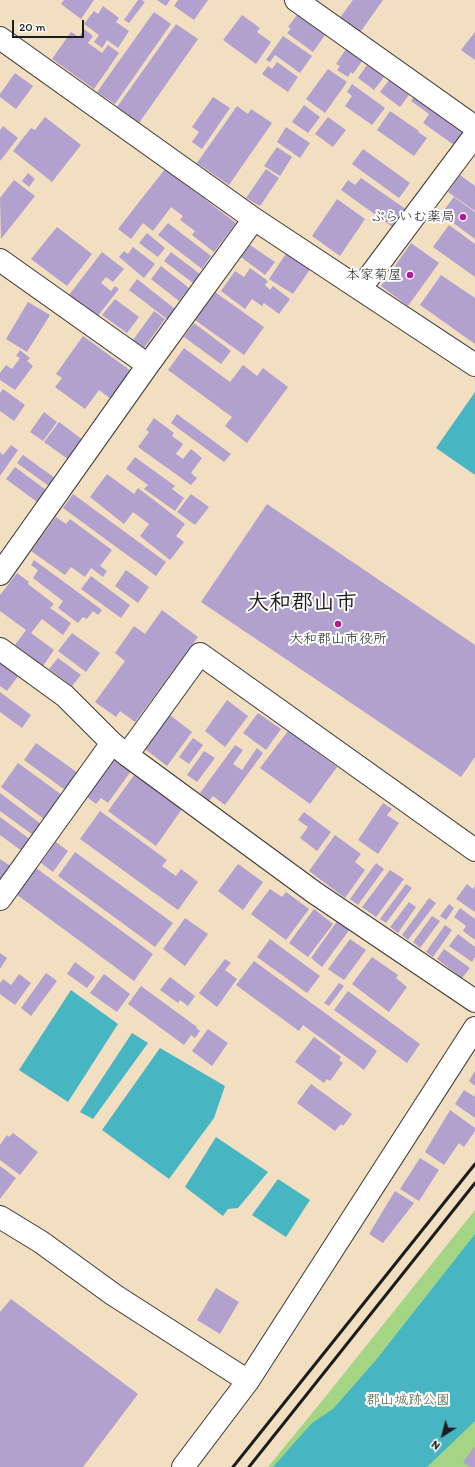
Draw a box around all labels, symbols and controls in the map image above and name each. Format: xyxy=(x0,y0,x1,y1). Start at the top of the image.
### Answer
scale bar xyxy=(14,12,86,38)
text: 20 m xyxy=(19,20,46,34)
place label: ぷらいむ薬局 xyxy=(371,209,455,225)
marker: ぷらいむ薬局 xyxy=(458,212,468,222)
place label: 本家菊屋 xyxy=(346,267,402,283)
marker: 本家菊屋 xyxy=(405,270,415,280)
district label: 大和郡山市 xyxy=(247,590,357,616)
marker: 大和郡山市役所 xyxy=(333,619,343,629)
place label: 大和郡山市役所 xyxy=(289,631,387,647)
park label: 郡山城跡公園 xyxy=(366,1392,450,1408)
north arrow xyxy=(423,1415,463,1455)
text: N xyxy=(429,1438,442,1453)

